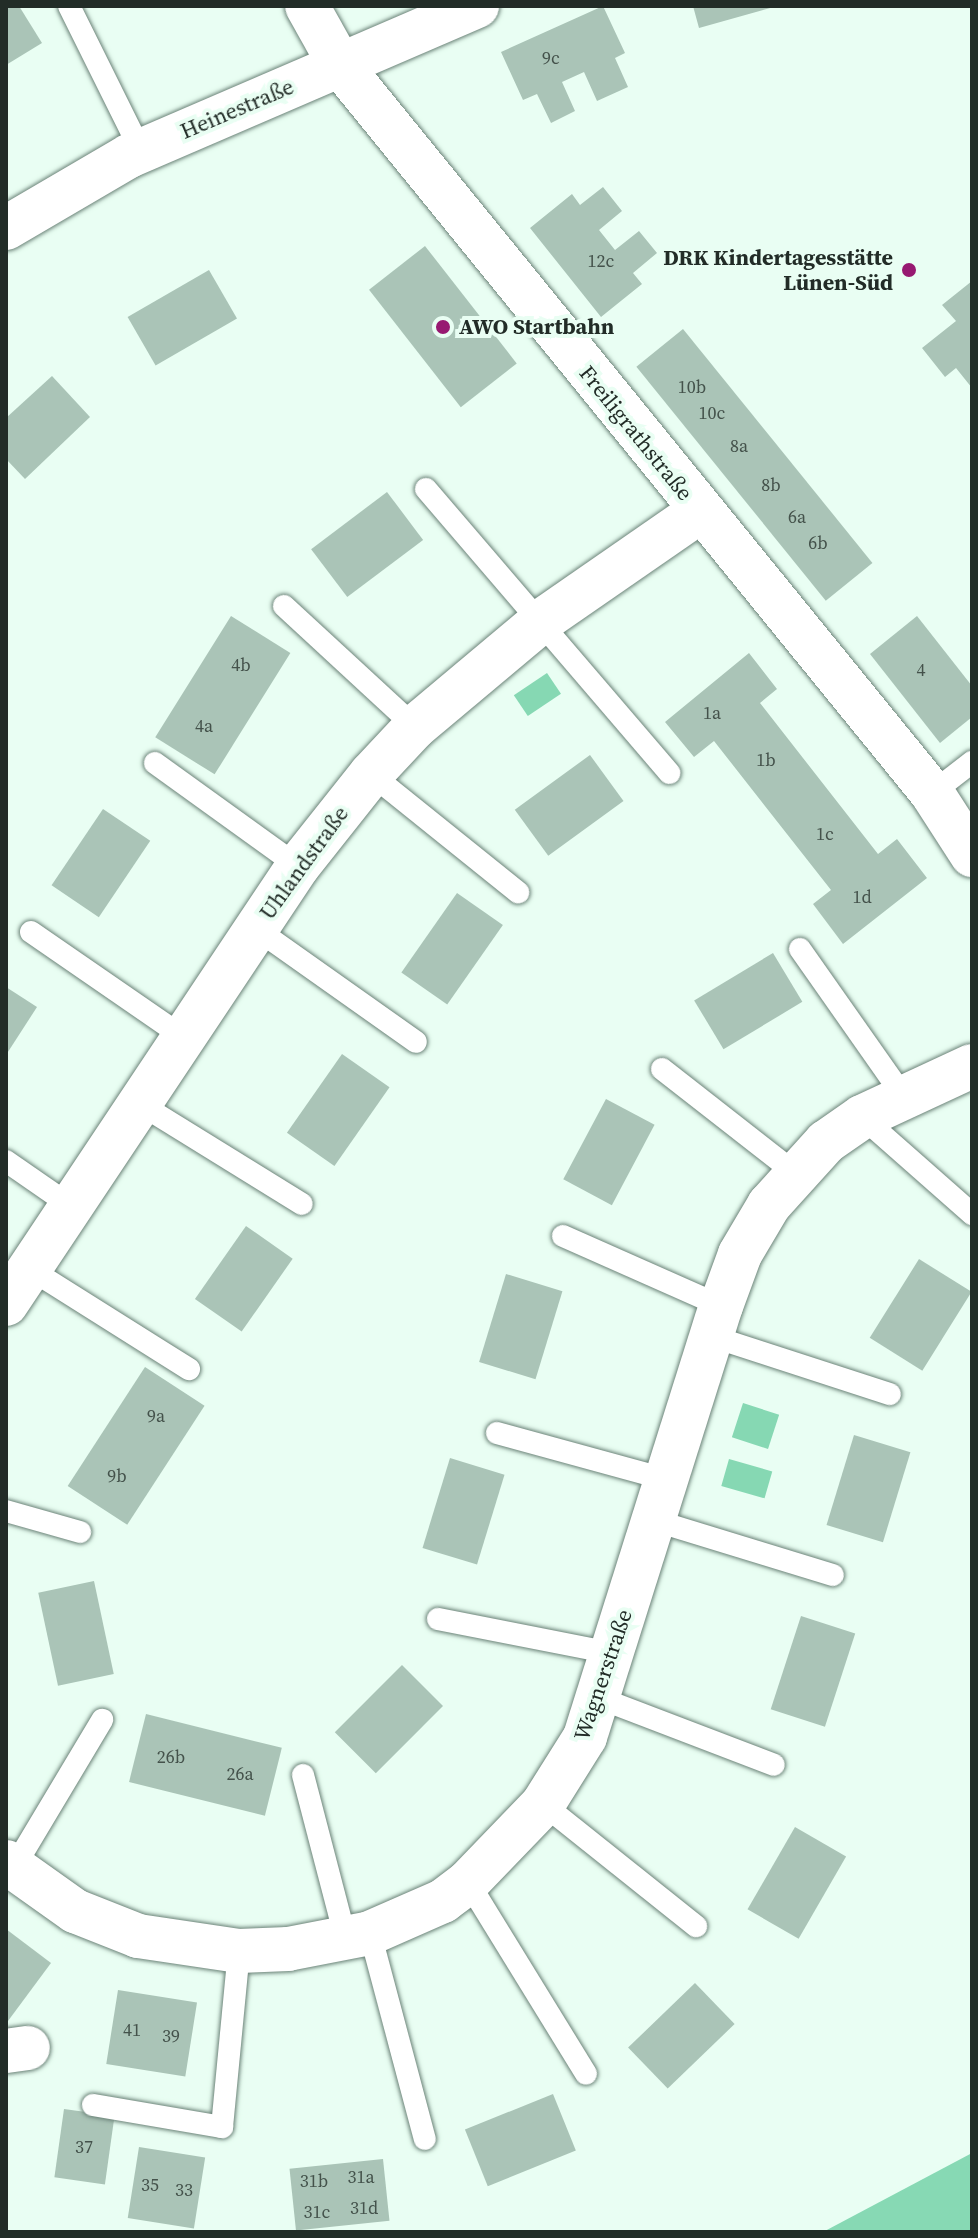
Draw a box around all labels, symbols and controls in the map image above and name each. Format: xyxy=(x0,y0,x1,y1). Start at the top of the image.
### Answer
house number: 9c xyxy=(542,47,560,69)
street label: Heinestraße xyxy=(176,73,298,145)
place label: DRK Kindertagesstätte Lünen-Süd xyxy=(663,244,893,296)
house number: 12c xyxy=(588,250,614,272)
marker: DRK Kindertagesstätte Lünen-Süd xyxy=(900,261,918,279)
place label: AWO Startbahn xyxy=(459,314,614,340)
marker: AWO Startbahn xyxy=(434,318,452,336)
street label: Freiligrathstraße xyxy=(574,360,698,506)
house number: 10b xyxy=(678,376,706,398)
house number: 10c xyxy=(699,402,725,424)
house number: 8a xyxy=(730,435,748,457)
house number: 8b xyxy=(761,474,781,496)
house number: 6a xyxy=(788,506,806,528)
house number: 6b xyxy=(808,532,828,554)
house number: 4b xyxy=(231,654,251,676)
house number: 4 xyxy=(917,659,925,681)
house number: 1a xyxy=(703,702,721,724)
house number: 4a xyxy=(195,715,213,737)
house number: 1b xyxy=(756,749,776,771)
street label: Uhlandstraße xyxy=(254,801,354,925)
house number: 1c xyxy=(816,823,834,845)
house number: 1d xyxy=(852,886,872,908)
house number: 9a xyxy=(147,1405,165,1427)
house number: 9b xyxy=(107,1465,127,1487)
street label: Wagnerstraße xyxy=(568,1606,638,1744)
house number: 26b xyxy=(157,1746,185,1768)
house number: 26a xyxy=(226,1763,254,1785)
house number: 41 xyxy=(123,2019,141,2041)
house number: 39 xyxy=(162,2025,180,2047)
house number: 37 xyxy=(75,2136,93,2158)
house number: 31a xyxy=(347,2166,375,2188)
house number: 31b xyxy=(300,2170,328,2192)
house number: 35 xyxy=(141,2174,159,2196)
house number: 33 xyxy=(175,2179,193,2201)
house number: 31d xyxy=(350,2197,378,2219)
house number: 31c xyxy=(304,2201,330,2223)

